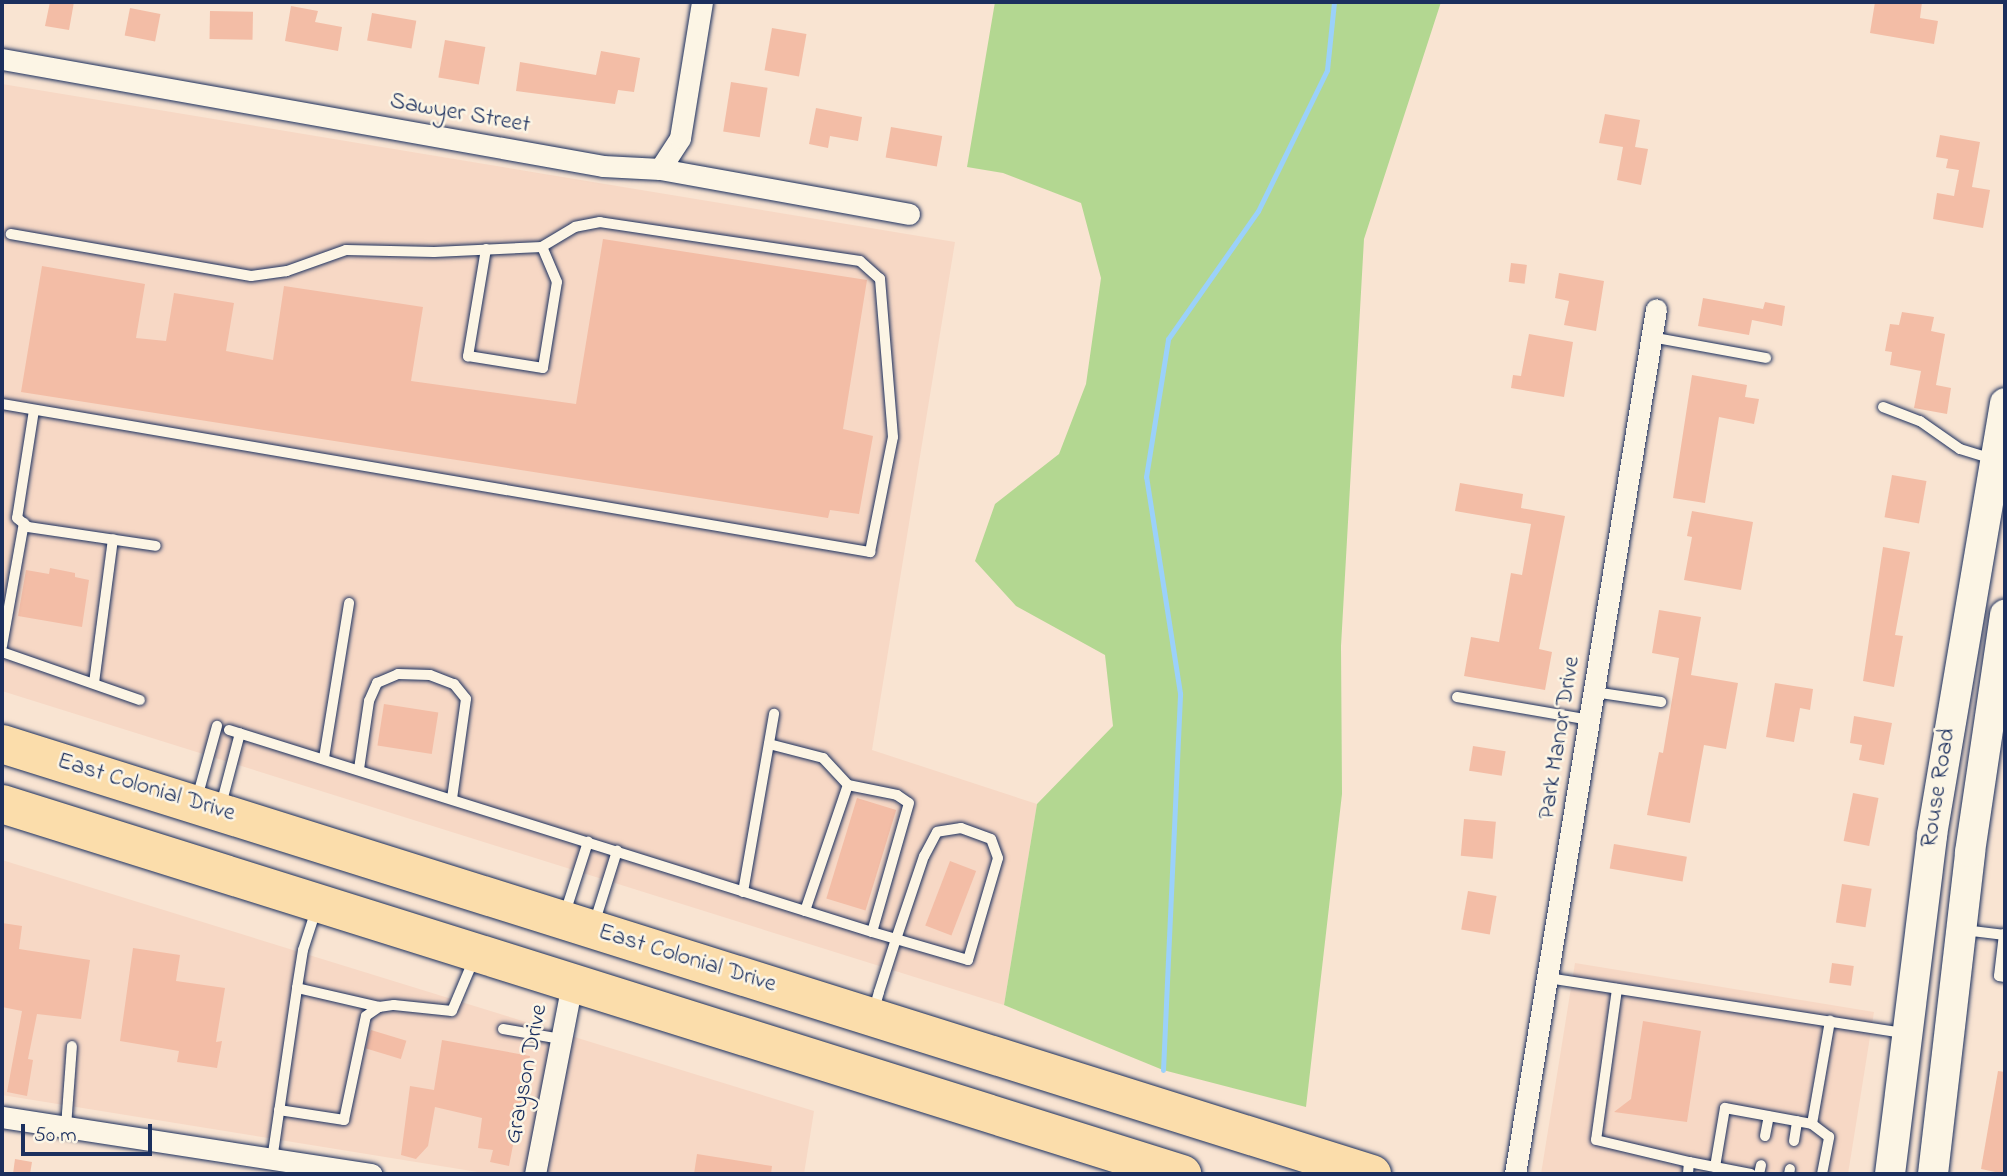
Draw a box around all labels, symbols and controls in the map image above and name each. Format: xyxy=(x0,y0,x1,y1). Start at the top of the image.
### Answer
street label: Sawyer Street xyxy=(388,87,532,141)
street label: Park Manor Drive xyxy=(1533,654,1587,822)
street label: Rouse Road xyxy=(1915,726,1963,850)
street label: East Colonial Drive xyxy=(54,747,238,829)
street label: East Colonial Drive xyxy=(595,918,779,1000)
street label: Grayson Drive xyxy=(499,1002,555,1146)
scale bar xyxy=(24,1110,156,1154)
text: 50 m xyxy=(34,1121,77,1151)

